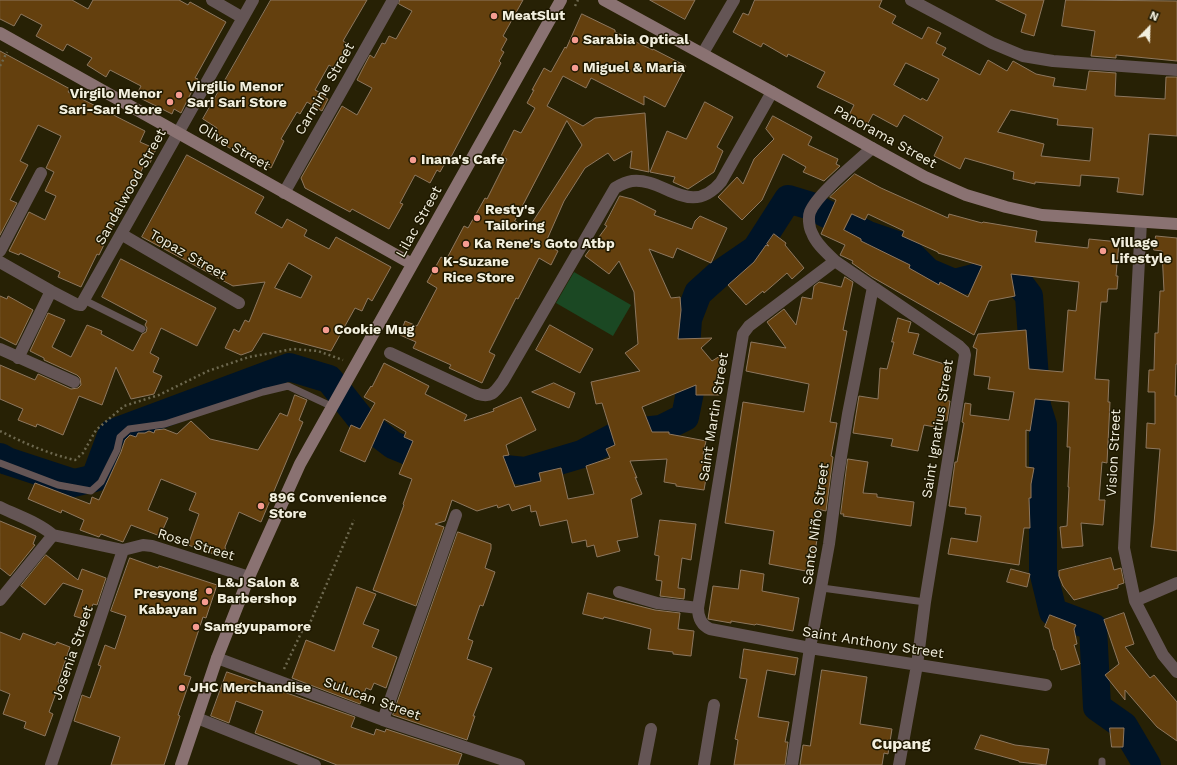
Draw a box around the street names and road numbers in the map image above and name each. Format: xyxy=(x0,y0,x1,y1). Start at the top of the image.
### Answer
street label: Carmine Street xyxy=(292,40,358,138)
street label: Panorama Street xyxy=(831,102,939,172)
street label: Olive Street xyxy=(195,120,273,174)
street label: Sandalwood Street xyxy=(92,126,170,248)
street label: Lilac Street xyxy=(392,183,446,261)
street label: Topaz Street xyxy=(146,226,230,284)
street label: Saint Martin Street xyxy=(696,352,732,482)
street label: Saint Ignatius Street xyxy=(919,359,957,499)
street label: Vision Street xyxy=(1103,409,1125,497)
street label: Santo Niño Street xyxy=(799,462,833,586)
street label: Rose Street xyxy=(155,525,237,565)
street label: Josenia Street xyxy=(49,604,97,702)
street label: Saint Anthony Street xyxy=(801,624,945,662)
street label: Sulucan Street xyxy=(321,674,423,724)

